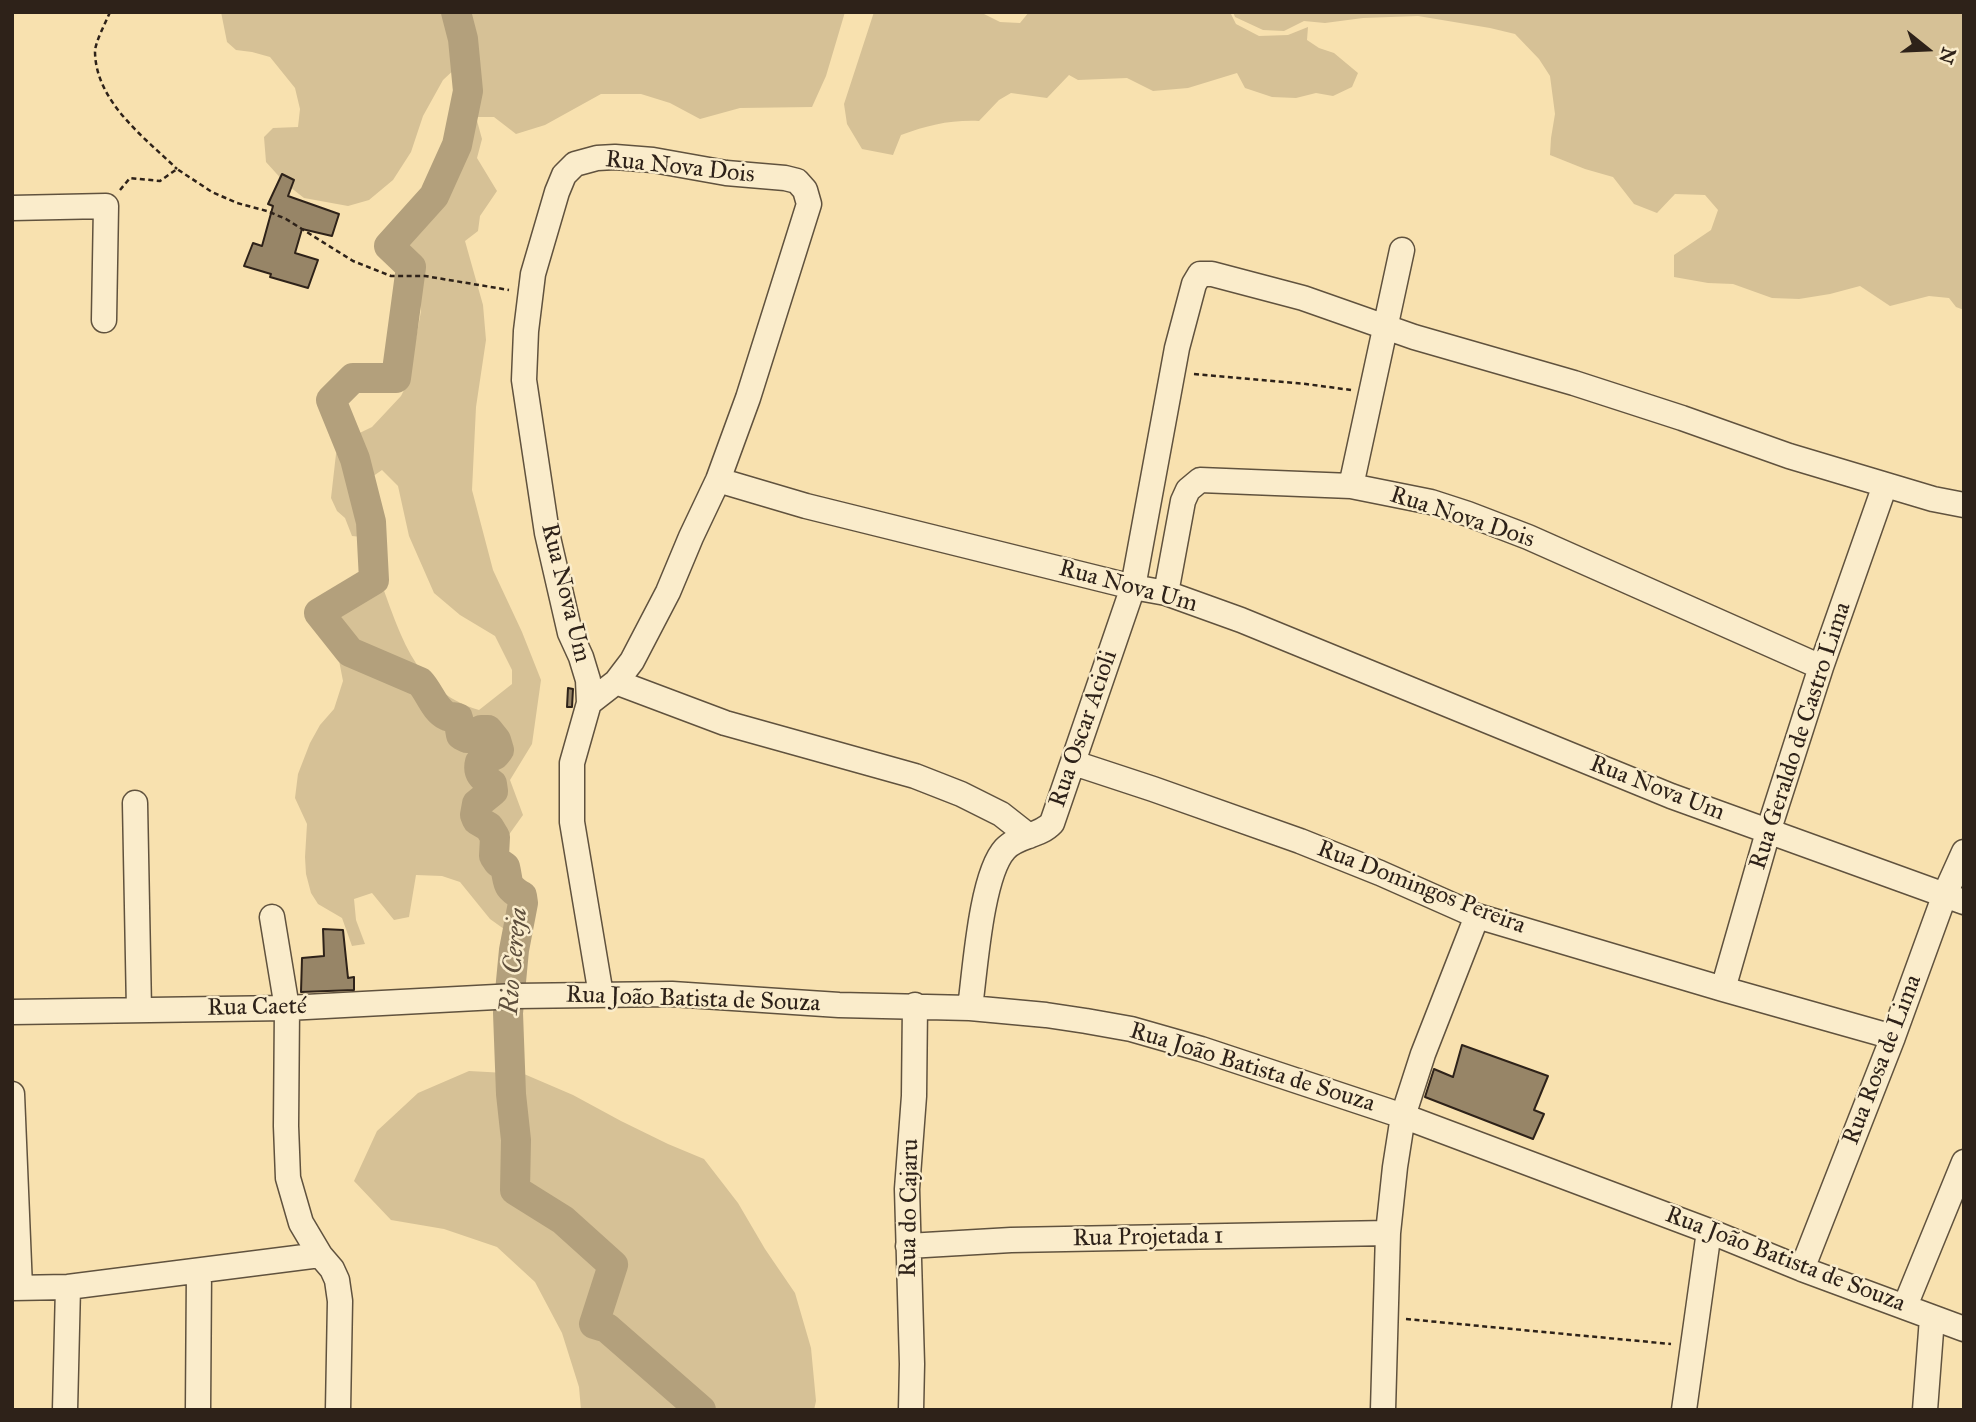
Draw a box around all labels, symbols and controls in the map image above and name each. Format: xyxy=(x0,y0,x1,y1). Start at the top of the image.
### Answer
north arrow xyxy=(1892,14,1962,84)
text: N xyxy=(1934,44,1961,67)
street label: Rua Nova Dois xyxy=(604,146,756,190)
street label: Rua Nova Dois xyxy=(1386,481,1538,555)
street label: Rua Nova Um xyxy=(534,521,596,665)
street label: Rua Nova Um xyxy=(1056,555,1200,619)
street label: Rua Geraldo de Castro Lima xyxy=(1744,599,1858,873)
street label: Rua Oscar Acioli xyxy=(1044,647,1124,811)
street label: Rua Nova Um xyxy=(1586,750,1728,828)
street label: Rua Domingos Pereira xyxy=(1313,835,1529,941)
water label: Rio Cereja xyxy=(495,906,535,1016)
street label: Rua Rosa de Lima xyxy=(1837,971,1929,1149)
street label: Rua João Batista de Souza xyxy=(565,981,821,1019)
street label: Rua Caeté xyxy=(207,993,307,1023)
street label: Rua João Batista de Souza xyxy=(1126,1017,1378,1119)
street label: Rua do Cajaru xyxy=(894,1138,926,1278)
street label: Rua João Batista de Souza xyxy=(1661,1201,1909,1319)
street label: Rua Projetada 1 xyxy=(1072,1222,1224,1254)

